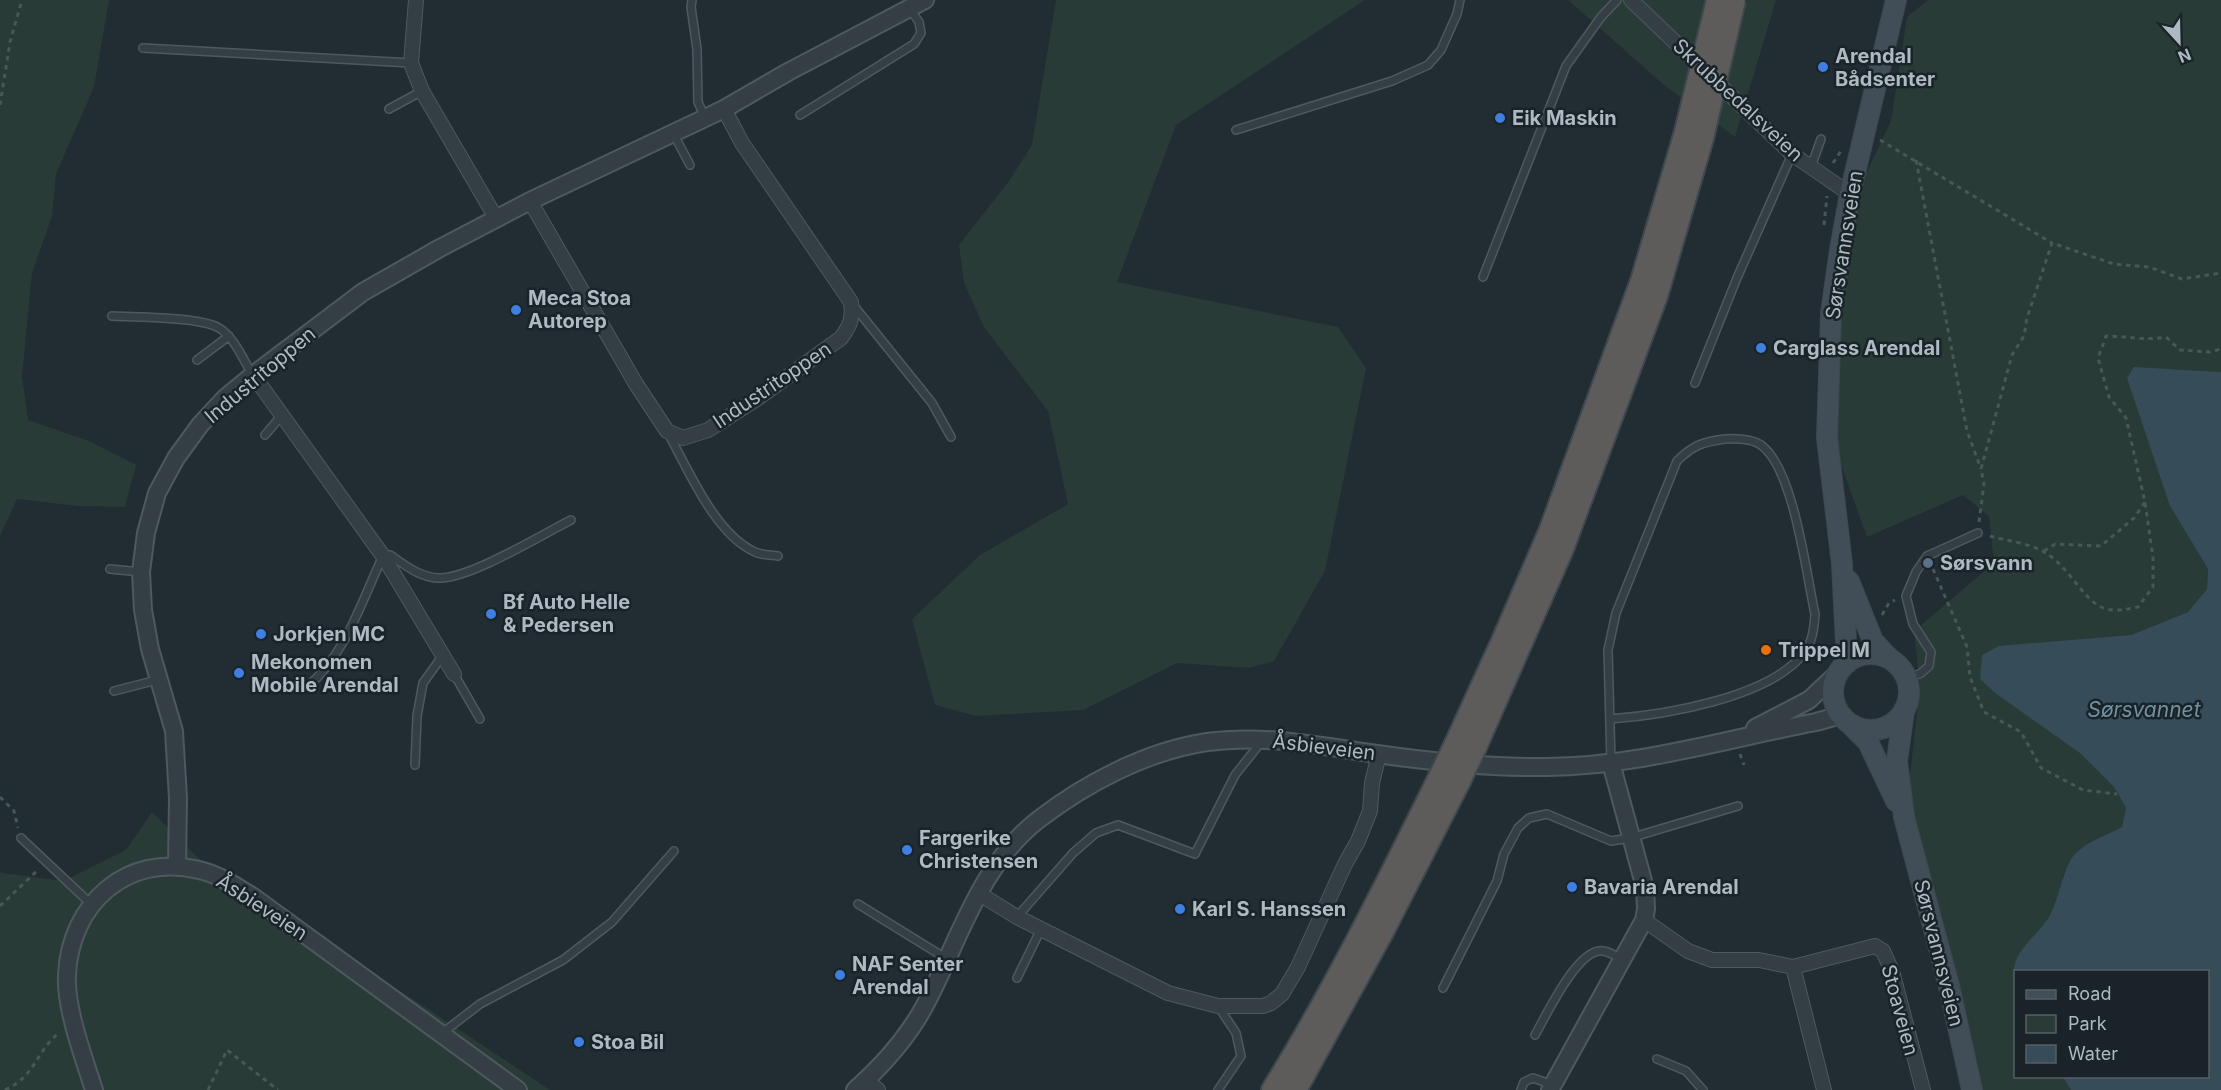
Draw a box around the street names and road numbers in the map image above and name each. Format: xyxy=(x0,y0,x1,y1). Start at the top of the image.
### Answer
street label: Skrubbedalsveien xyxy=(1668,34,1808,166)
street label: Sørsvannsveien xyxy=(1820,169,1868,321)
street label: Industritoppen xyxy=(200,322,320,428)
street label: Industritoppen xyxy=(708,337,836,433)
street label: Åsbieveien xyxy=(1271,727,1377,765)
street label: Åsbieveien xyxy=(212,867,313,945)
street label: Sørsvannsveien xyxy=(1909,877,1969,1029)
street label: Stoaveien xyxy=(1876,962,1924,1058)

